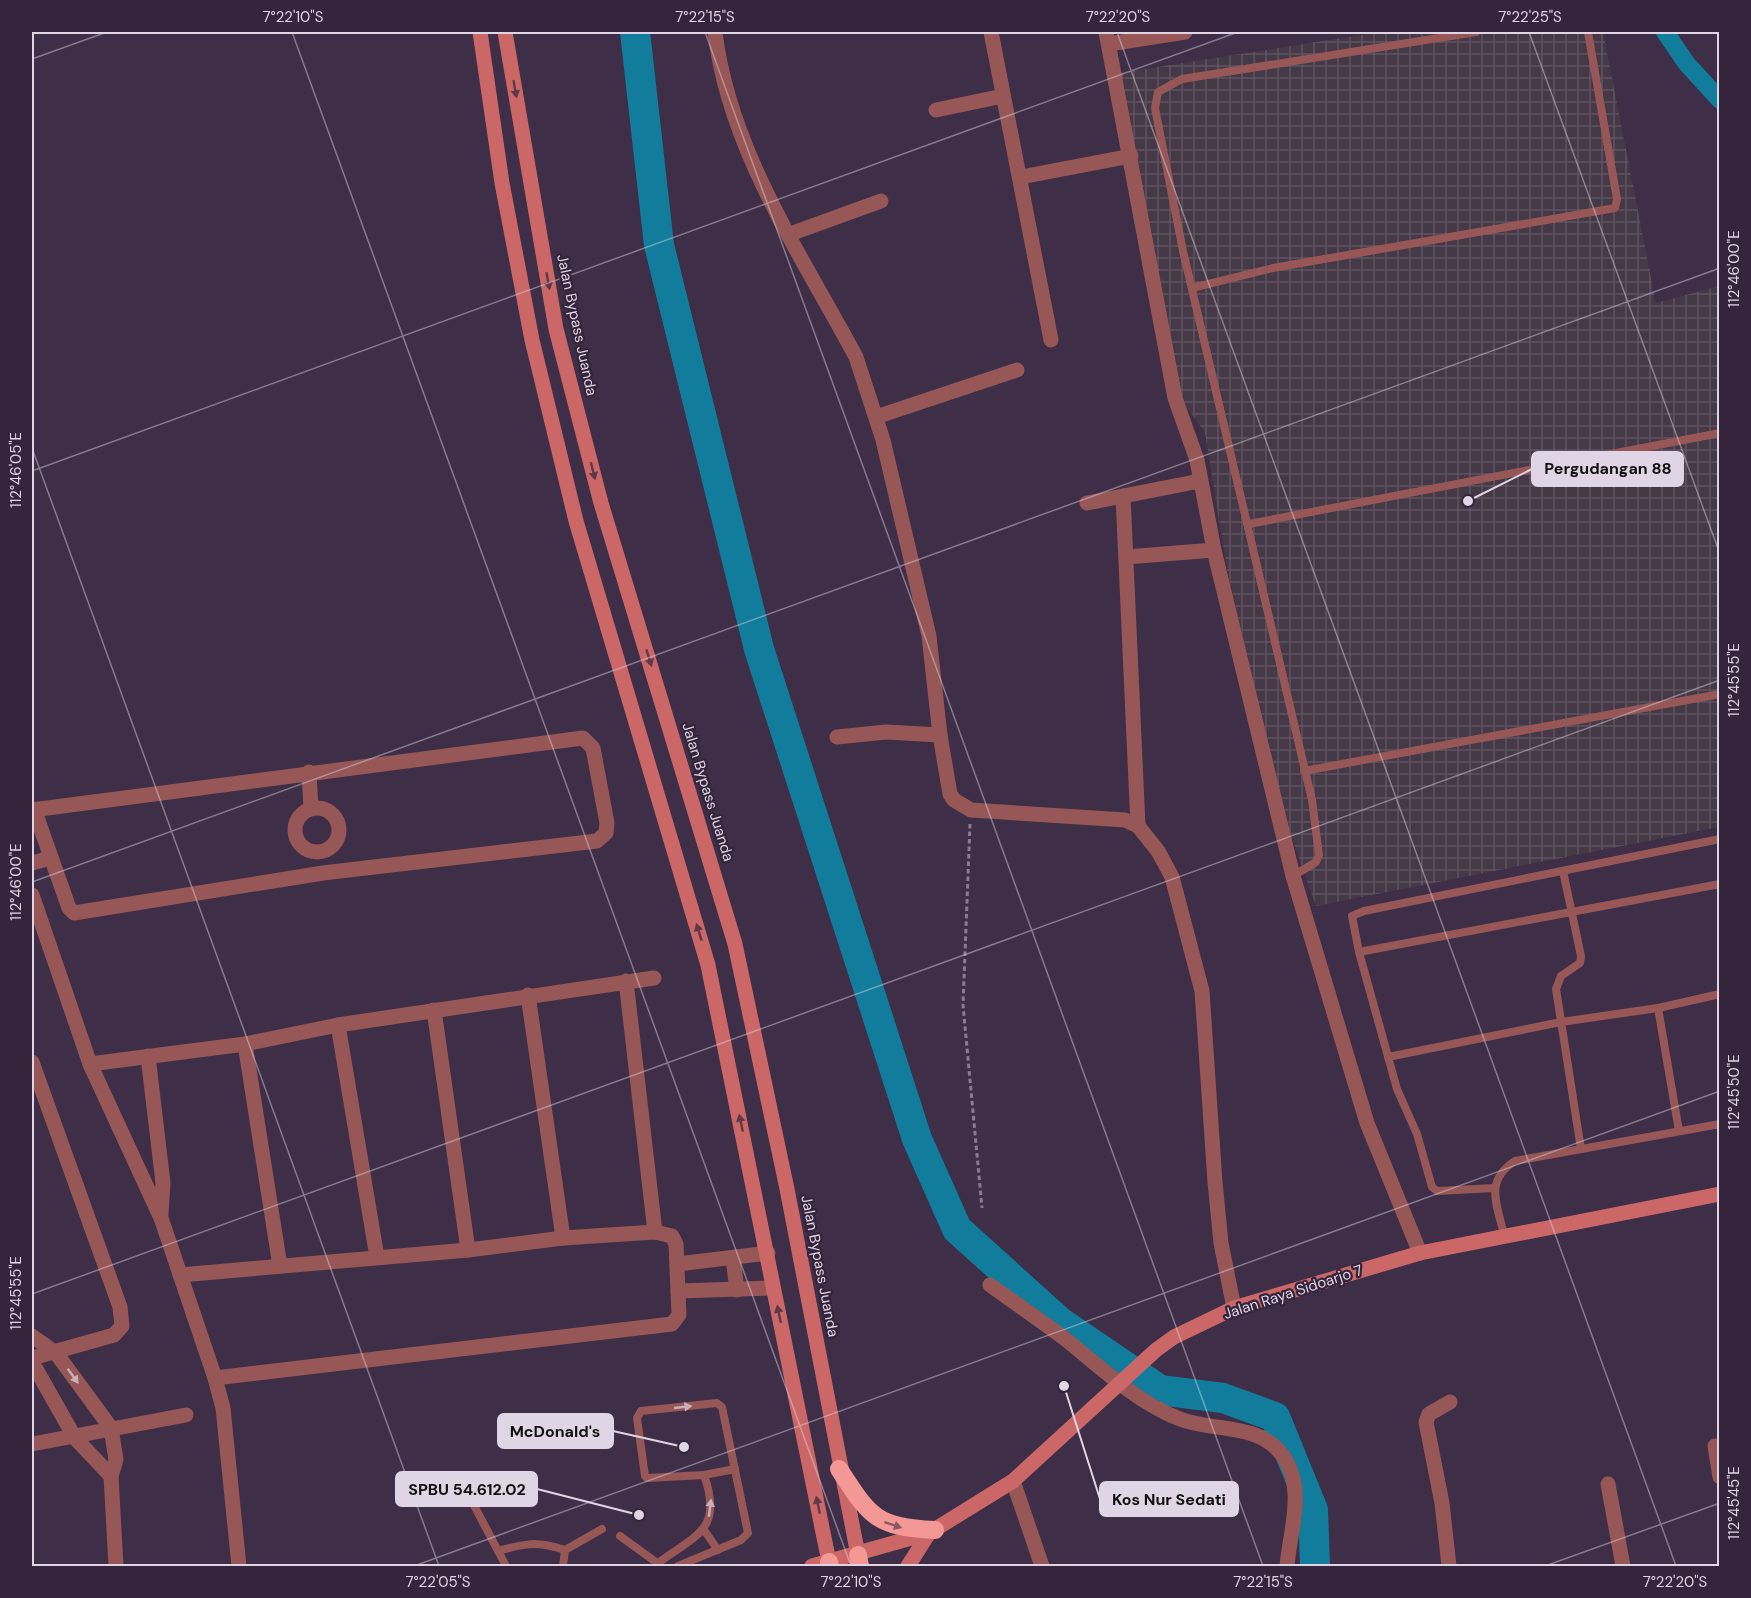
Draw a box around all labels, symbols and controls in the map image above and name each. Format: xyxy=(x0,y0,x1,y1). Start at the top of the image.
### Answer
text: 7°22'10"S xyxy=(263,7,324,27)
text: 7°22'15"S xyxy=(675,7,735,27)
text: 7°22'20"S xyxy=(1086,7,1151,27)
text: 7°22'25"S xyxy=(1498,7,1562,27)
one-way arrow xyxy=(510,80,519,99)
text: 112°46'00"E xyxy=(1724,230,1744,308)
street label: Jalan Bypass Juanda xyxy=(552,252,602,398)
one-way arrow xyxy=(544,272,553,291)
text: 112°46'05"E xyxy=(6,432,26,508)
callout: Pergudangan 88 xyxy=(1532,452,1683,486)
text: Pergudangan 88 xyxy=(1544,458,1672,479)
one-way arrow xyxy=(588,462,598,480)
text: 112°45'55"E xyxy=(1724,643,1744,717)
one-way arrow xyxy=(645,649,654,667)
street label: Jalan Bypass Juanda xyxy=(677,720,739,864)
text: 112°46'00"E xyxy=(6,843,26,921)
one-way arrow xyxy=(694,923,703,941)
text: 112°45'50"E xyxy=(1724,1054,1744,1130)
one-way arrow xyxy=(736,1113,745,1132)
street label: Jalan Bypass Juanda xyxy=(796,1193,844,1339)
text: 112°45'55"E xyxy=(6,1256,26,1330)
street label: Jalan Raya Sidoarjo 7 xyxy=(1221,1260,1365,1324)
one-way arrow xyxy=(774,1304,783,1323)
one-way arrow xyxy=(67,1368,79,1384)
one-way arrow xyxy=(673,1402,692,1411)
callout: McDonald's xyxy=(498,1414,613,1448)
text: McDonald's xyxy=(510,1421,600,1442)
text: 112°45'45"E xyxy=(1724,1466,1744,1540)
callout: SPBU 54.612.02 xyxy=(396,1472,537,1506)
text: SPBU 54.612.02 xyxy=(408,1479,526,1500)
callout: Kos Nur Sedati xyxy=(1100,1482,1238,1516)
text: Kos Nur Sedati xyxy=(1112,1489,1226,1510)
one-way arrow xyxy=(812,1496,822,1514)
one-way arrow xyxy=(705,1498,715,1517)
one-way arrow xyxy=(884,1521,902,1530)
text: 7°22'05"S xyxy=(405,1572,471,1592)
text: 7°22'10"S xyxy=(821,1572,882,1592)
text: 7°22'15"S xyxy=(1233,1572,1293,1592)
text: 7°22'20"S xyxy=(1643,1572,1708,1592)

